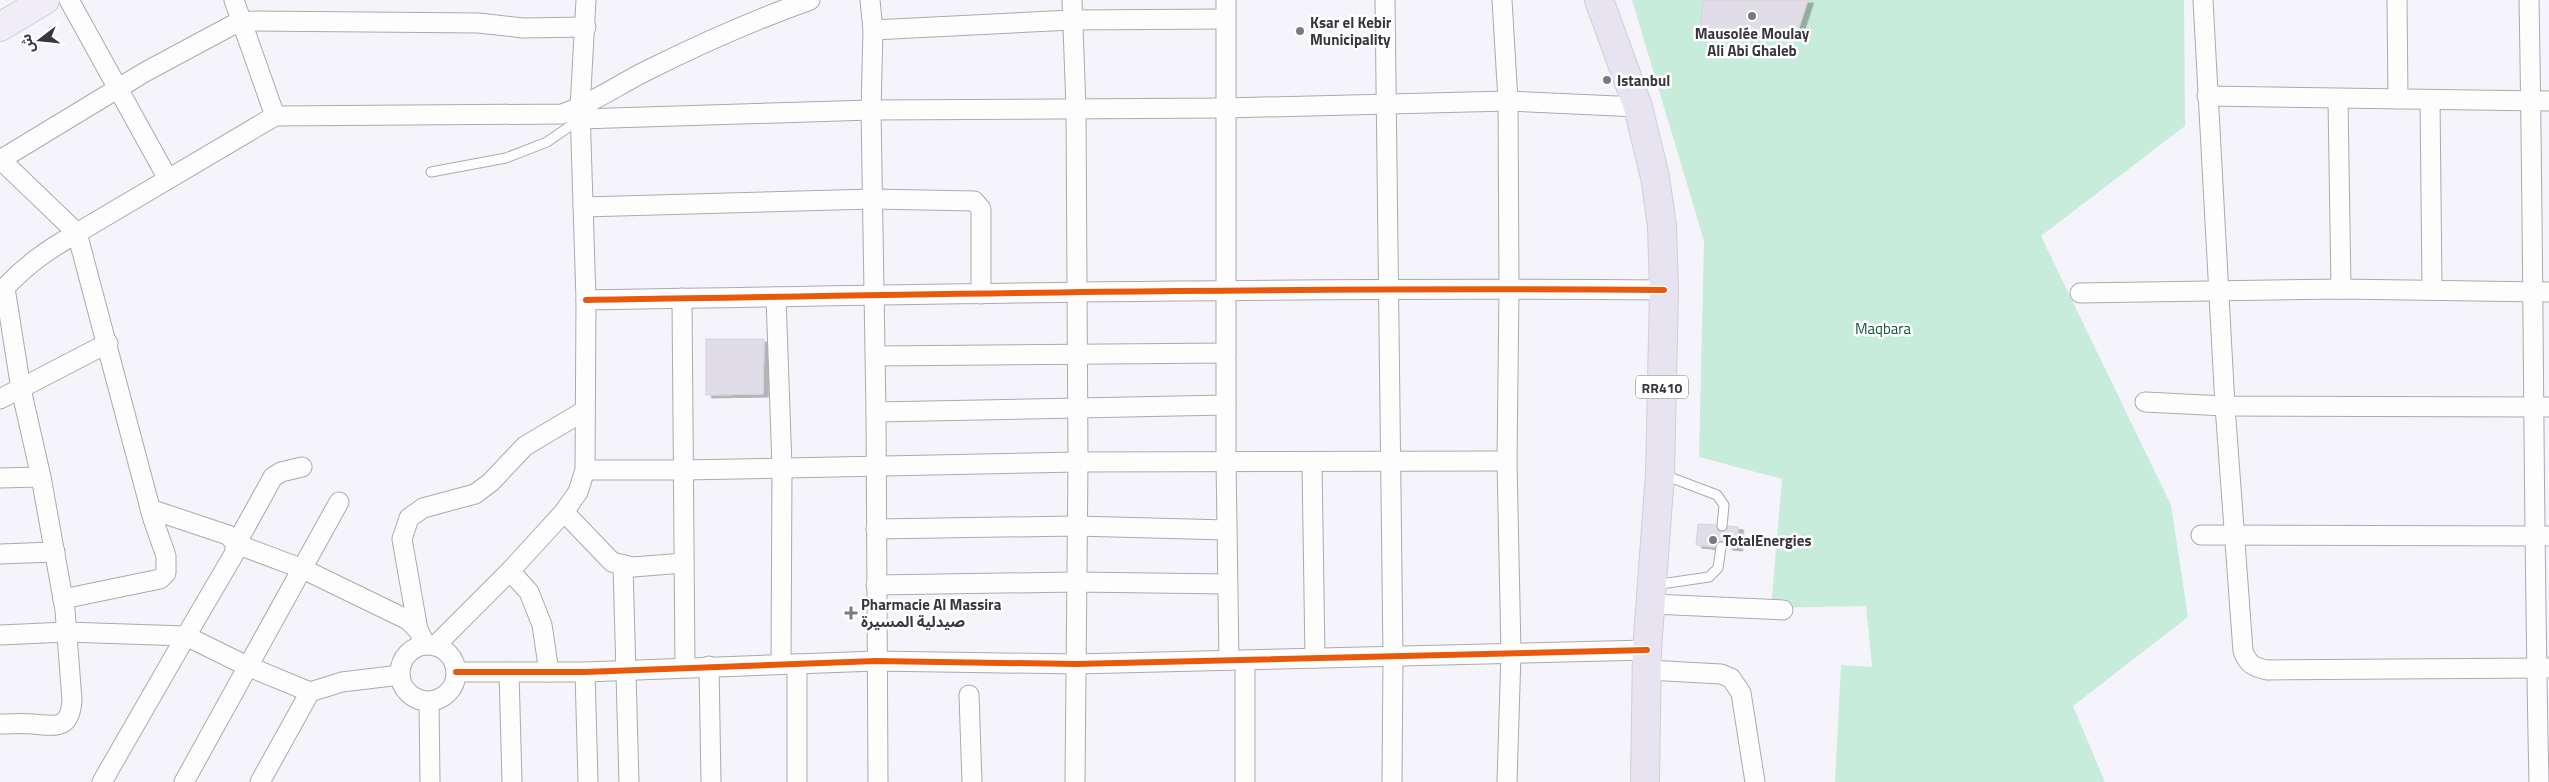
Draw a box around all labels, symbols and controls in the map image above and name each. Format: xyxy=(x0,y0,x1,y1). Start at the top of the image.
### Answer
marker: Mausolée Moulay Ali Abi Ghaleb xyxy=(1746,10,1758,22)
place label: Ksar el Kebir Municipality xyxy=(1310,11,1392,51)
north arrow xyxy=(15,15,65,65)
place label: Mausolée Moulay Ali Abi Ghaleb xyxy=(1695,22,1810,62)
marker: Ksar el Kebir Municipality xyxy=(1294,25,1306,37)
text: ش xyxy=(14,32,40,56)
place label: Istanbul xyxy=(1617,69,1670,92)
marker: Istanbul xyxy=(1601,74,1613,86)
park label: Maqbara xyxy=(1855,317,1912,340)
road number: RR410 xyxy=(1636,376,1688,398)
place label: TotalEnergies xyxy=(1723,529,1811,552)
marker: TotalEnergies xyxy=(1707,534,1719,546)
place label: Pharmacie Al Massira صيدلية المسيرة xyxy=(861,593,1002,633)
marker: Pharmacie Al Massira صيدلية المسيرة xyxy=(845,607,857,619)

